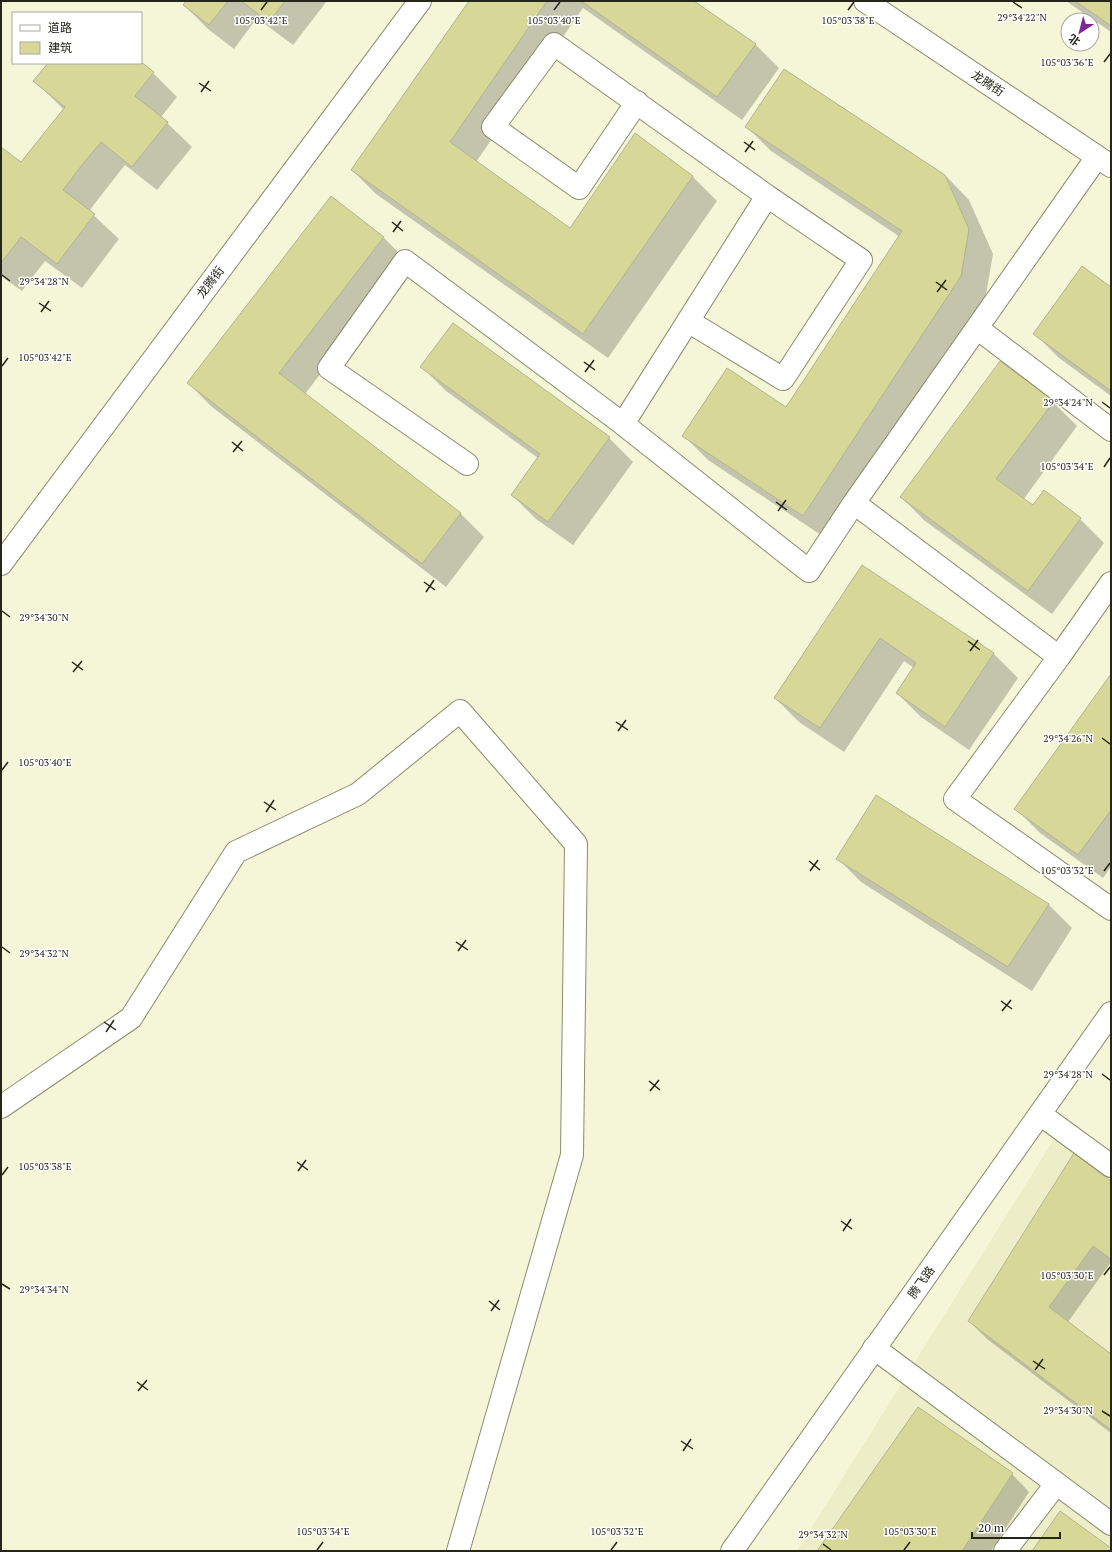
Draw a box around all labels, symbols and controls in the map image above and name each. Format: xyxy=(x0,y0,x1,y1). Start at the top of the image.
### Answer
text: 29°34'22"N xyxy=(997,11,1047,24)
legend xyxy=(12,12,142,64)
north arrow xyxy=(1060,12,1100,52)
text: 105°03'42"E xyxy=(234,14,288,27)
text: 105°03'40"E xyxy=(527,14,581,27)
text: 105°03'38"E xyxy=(821,14,875,27)
text: 道路 xyxy=(48,20,72,35)
text: 北 xyxy=(1066,31,1083,49)
text: 建筑 xyxy=(48,40,72,55)
text: 105°03'36"E xyxy=(1040,56,1094,69)
street label: 龙腾街 xyxy=(969,67,1007,99)
street label: 龙腾街 xyxy=(193,263,227,301)
text: 29°34'28"N xyxy=(19,275,69,288)
text: 105°03'42"E xyxy=(18,351,72,364)
text: 29°34'24"N xyxy=(1043,396,1093,409)
text: 105°03'34"E xyxy=(1040,460,1094,473)
text: 29°34'30"N xyxy=(19,611,69,624)
text: 29°34'26"N xyxy=(1043,732,1093,745)
text: 105°03'40"E xyxy=(18,756,72,769)
text: 105°03'32"E xyxy=(1040,864,1094,877)
text: 29°34'32"N xyxy=(19,947,69,960)
text: 29°34'28"N xyxy=(1043,1068,1093,1081)
text: 105°03'38"E xyxy=(18,1160,72,1173)
street label: 腾飞路 xyxy=(905,1263,937,1301)
text: 105°03'30"E xyxy=(1040,1269,1094,1282)
text: 29°34'34"N xyxy=(19,1283,69,1296)
text: 29°34'30"N xyxy=(1043,1404,1093,1417)
scale bar xyxy=(972,1514,1060,1540)
text: 20 m xyxy=(978,1520,1005,1535)
text: 105°03'34"E xyxy=(296,1525,350,1538)
text: 105°03'32"E xyxy=(590,1525,644,1538)
text: 105°03'30"E xyxy=(883,1525,937,1538)
text: 29°34'32"N xyxy=(798,1528,848,1541)

